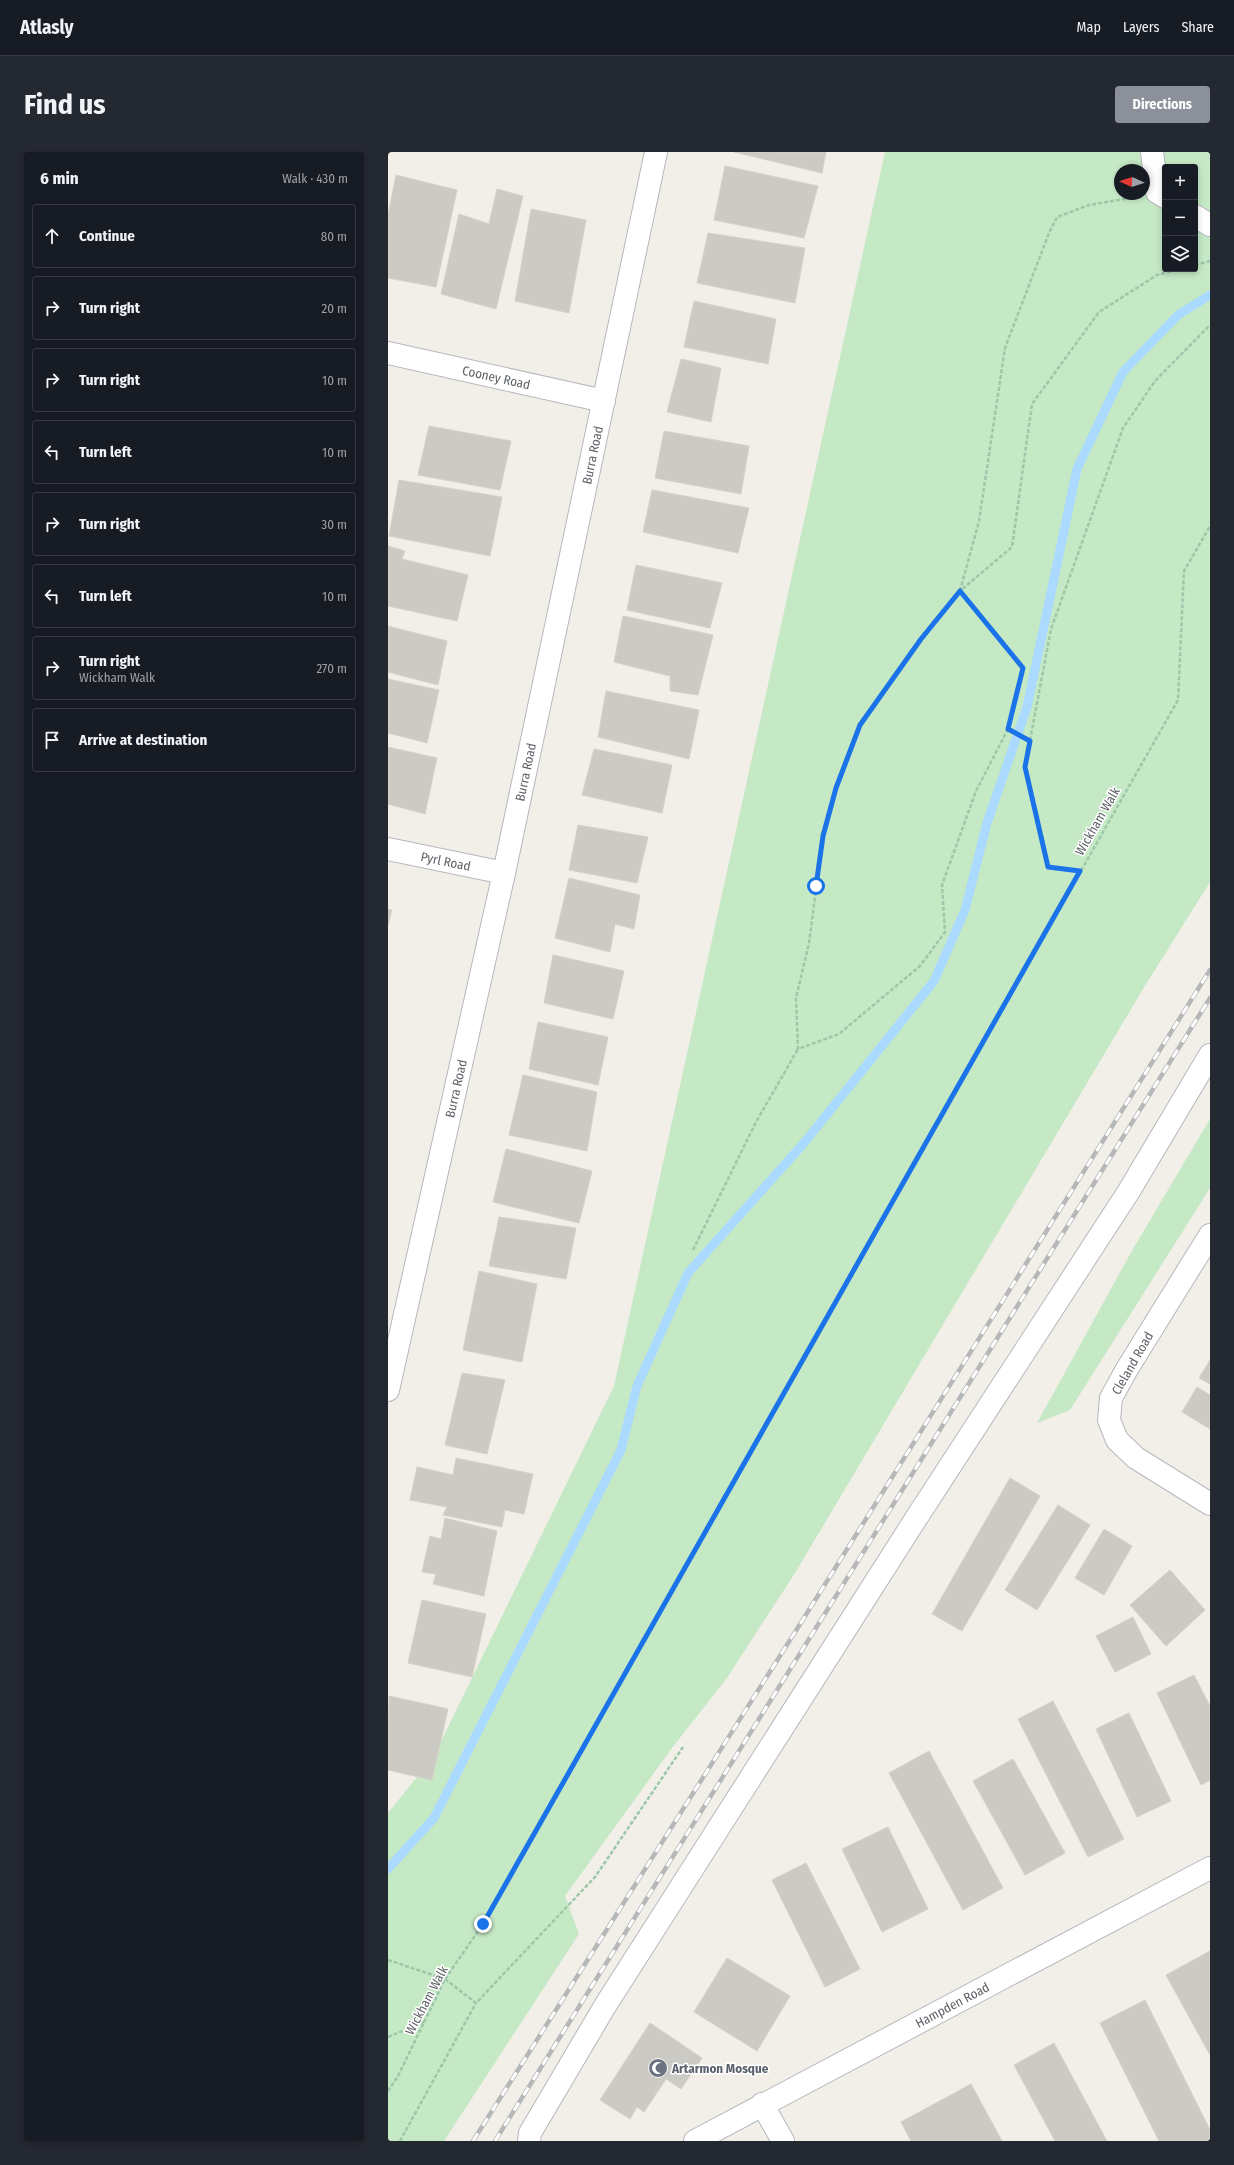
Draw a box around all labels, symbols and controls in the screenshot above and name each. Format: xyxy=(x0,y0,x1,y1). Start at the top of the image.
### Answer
text: Atlasly xyxy=(20,16,74,39)
text: Map xyxy=(1077,19,1101,36)
text: Layers xyxy=(1123,19,1159,36)
text: Share xyxy=(1181,19,1214,36)
button: Directions xyxy=(1115,86,1210,123)
text: Find us xyxy=(24,88,106,121)
north arrow xyxy=(1114,164,1150,200)
map controls xyxy=(1162,164,1198,272)
button: + xyxy=(1162,164,1198,200)
text: 6 min xyxy=(40,168,79,189)
text: Walk · 430 m xyxy=(282,171,348,186)
button: − xyxy=(1162,200,1198,236)
icon: ahead xyxy=(41,225,63,247)
text: Continue xyxy=(79,227,135,245)
text: 80 m xyxy=(321,229,347,244)
button: layers xyxy=(1162,236,1198,272)
icon: right xyxy=(41,297,63,319)
text: Turn right xyxy=(79,299,140,317)
text: 20 m xyxy=(321,301,347,316)
street label: Cooney Road xyxy=(461,363,532,392)
icon: right xyxy=(41,369,63,391)
text: Turn right xyxy=(79,371,140,389)
text: 10 m xyxy=(322,373,347,388)
street label: Burra Road xyxy=(579,425,606,486)
icon: left xyxy=(41,441,63,463)
text: Turn left xyxy=(79,443,132,461)
text: 10 m xyxy=(322,445,347,460)
icon: right xyxy=(41,513,63,535)
text: Turn right xyxy=(79,515,140,533)
text: 30 m xyxy=(321,517,347,532)
icon: left xyxy=(41,585,63,607)
text: Turn left xyxy=(79,587,132,605)
text: 10 m xyxy=(322,589,347,604)
text: Turn right xyxy=(79,652,140,670)
icon: right xyxy=(41,657,63,679)
text: 270 m xyxy=(316,661,347,676)
text: Wickham Walk xyxy=(79,670,155,685)
icon: arrive xyxy=(41,729,63,751)
text: Arrive at destination xyxy=(79,731,207,749)
street label: Burra Road xyxy=(512,742,539,803)
street label: Wickham Walk xyxy=(1072,784,1123,858)
street label: Pyrl Road xyxy=(419,849,472,874)
route start xyxy=(807,877,825,895)
street label: Burra Road xyxy=(442,1058,470,1119)
street label: Cleland Road xyxy=(1108,1329,1156,1397)
route end xyxy=(474,1915,492,1933)
street label: Wickham Walk xyxy=(402,1962,451,2037)
street label: Hampden Road xyxy=(913,1979,992,2031)
mosque icon: Artarmon Mosque xyxy=(647,2057,669,2079)
place label: Artarmon Mosque xyxy=(671,2061,769,2076)

